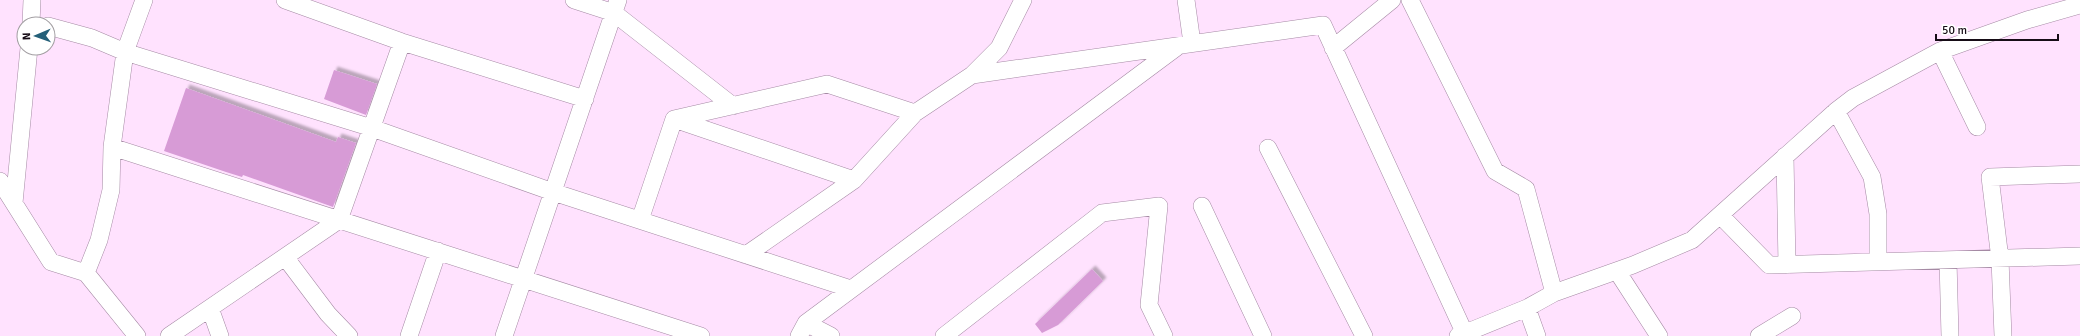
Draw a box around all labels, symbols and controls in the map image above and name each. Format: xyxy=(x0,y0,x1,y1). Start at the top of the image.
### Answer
north arrow xyxy=(16,16,56,56)
scale bar xyxy=(1936,16,2058,42)
text: 50 m xyxy=(1942,23,1967,38)
text: N xyxy=(20,32,33,40)

